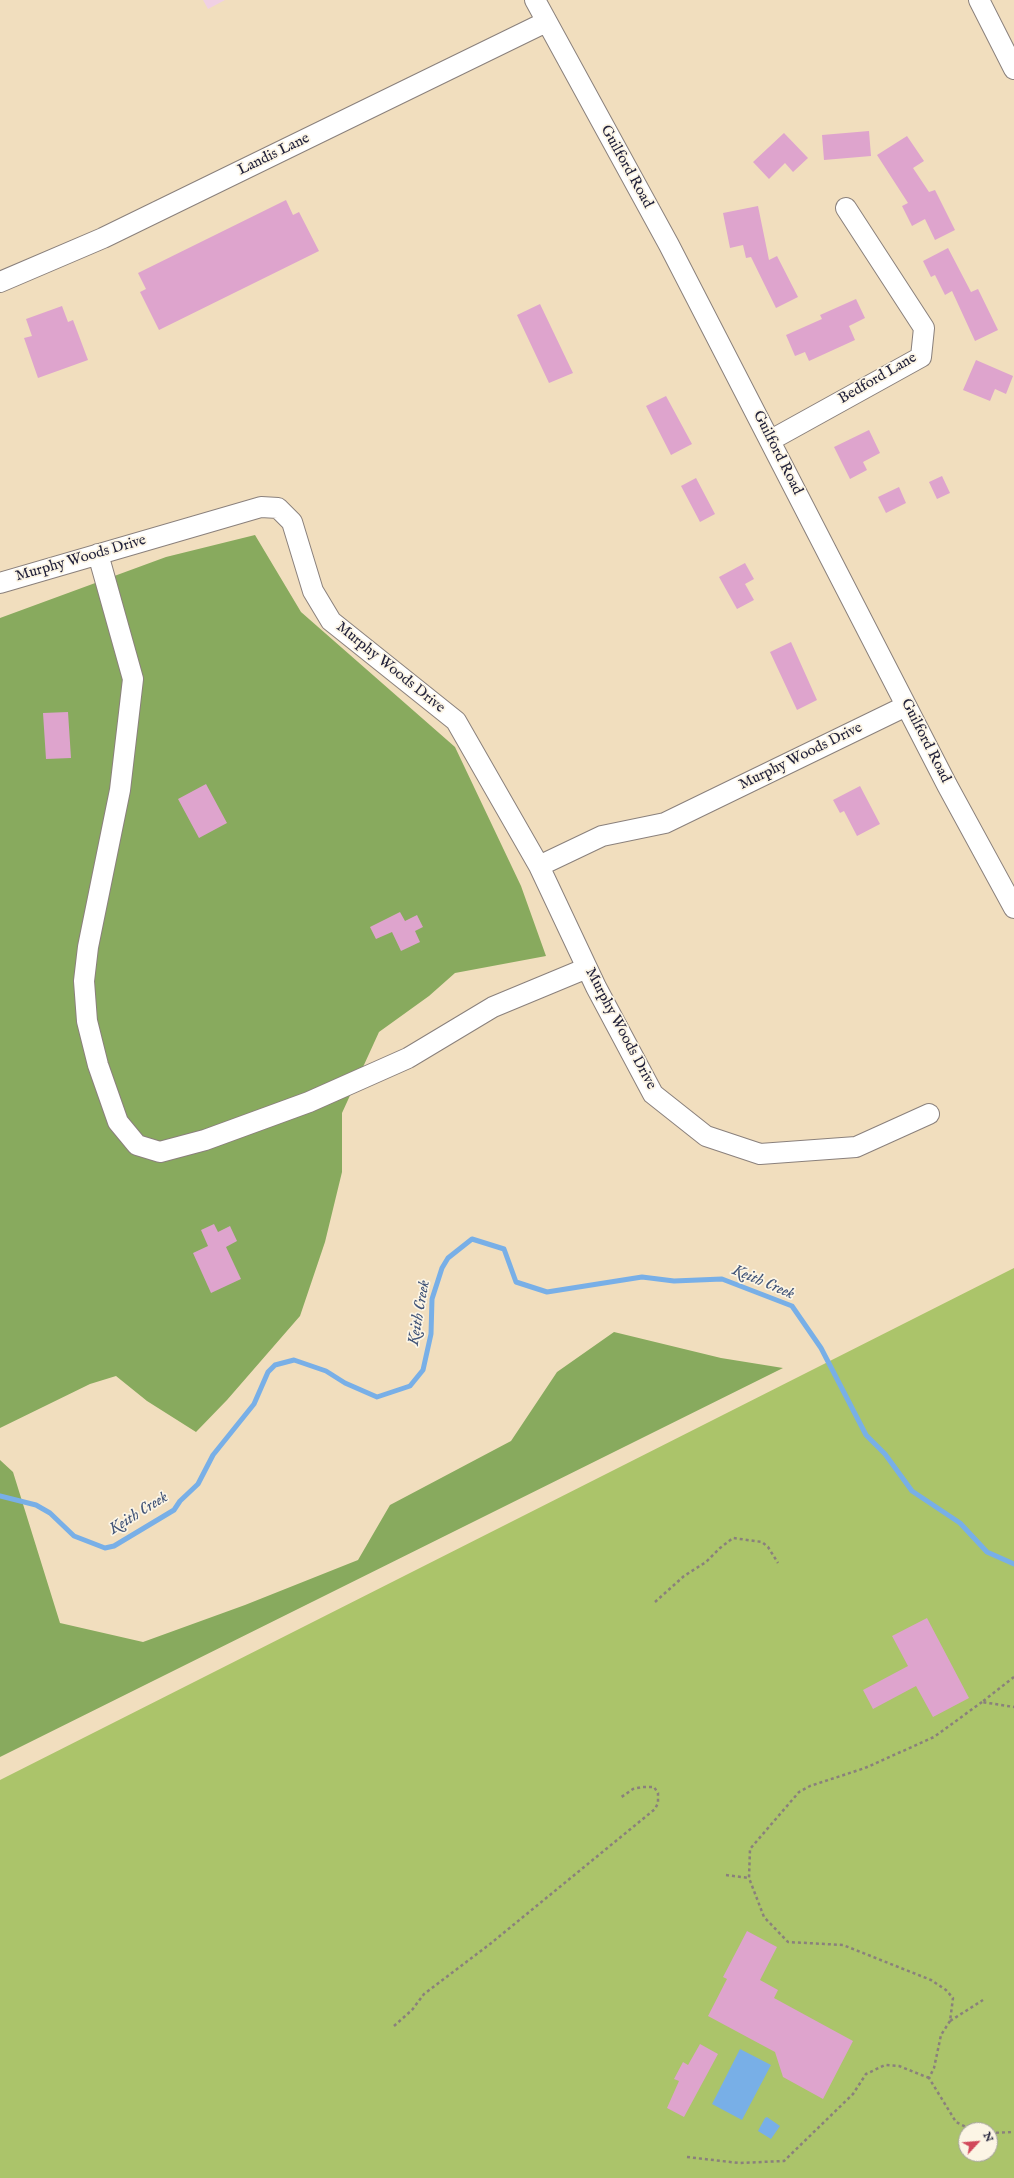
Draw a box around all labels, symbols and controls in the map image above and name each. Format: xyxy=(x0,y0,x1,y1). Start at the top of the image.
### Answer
street label: Guilford Road xyxy=(596,122,656,212)
street label: Landis Lane xyxy=(235,130,313,180)
street label: Bedford Lane xyxy=(836,349,920,409)
street label: Guilford Road xyxy=(748,408,806,498)
street label: Murphy Woods Drive xyxy=(14,532,148,586)
street label: Murphy Woods Drive xyxy=(332,619,448,717)
street label: Guilford Road xyxy=(896,696,954,786)
street label: Murphy Woods Drive xyxy=(736,719,866,795)
street label: Murphy Woods Drive xyxy=(580,965,660,1093)
water label: Keith Creek xyxy=(729,1261,797,1305)
water label: Keith Creek xyxy=(405,1279,435,1347)
water label: Keith Creek xyxy=(106,1488,172,1540)
north arrow xyxy=(958,2122,998,2162)
text: N xyxy=(980,2130,996,2145)

